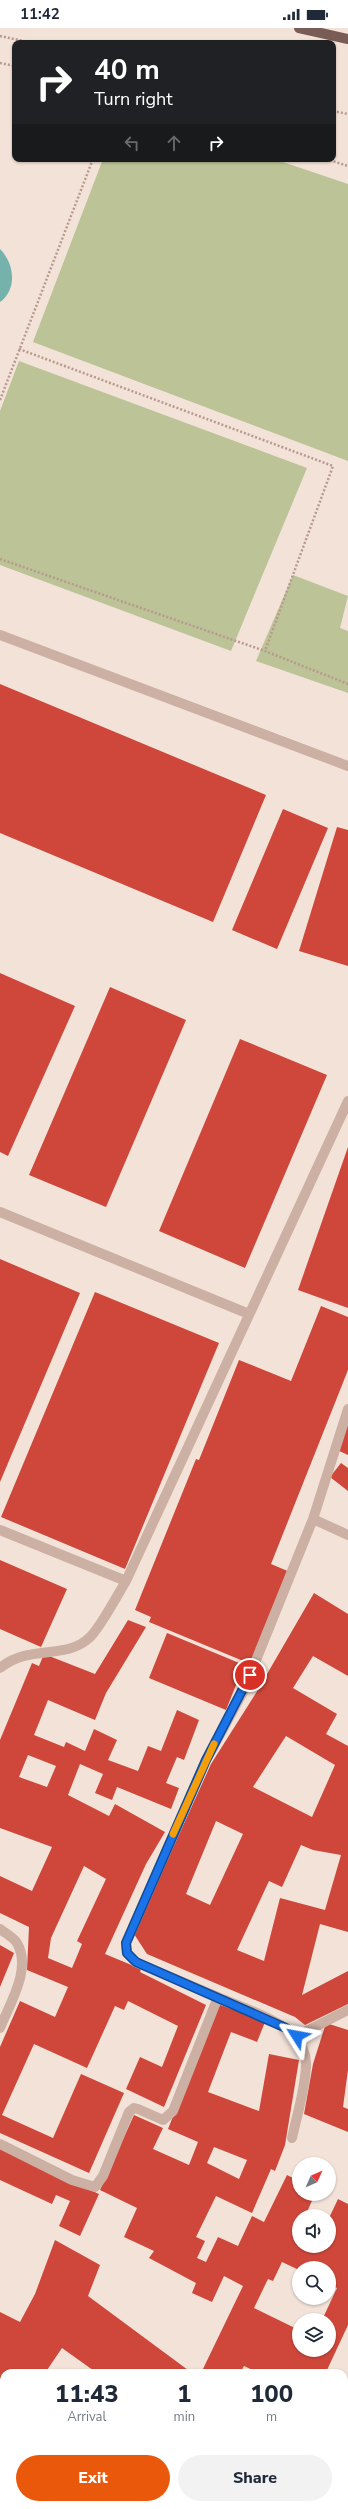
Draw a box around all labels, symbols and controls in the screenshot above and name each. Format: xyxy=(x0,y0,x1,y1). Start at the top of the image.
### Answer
text: 11:42 xyxy=(20,4,60,24)
text: 40 m xyxy=(94,51,160,89)
icon: right xyxy=(28,56,80,108)
text: Turn right xyxy=(94,87,173,111)
icon: left xyxy=(121,132,143,154)
icon: ahead xyxy=(163,132,185,154)
icon: right xyxy=(205,132,227,154)
pin xyxy=(233,1658,267,1692)
icon: arrive xyxy=(239,1664,261,1686)
position arrow xyxy=(276,2015,318,2057)
north arrow xyxy=(292,2157,336,2201)
map controls xyxy=(292,2157,336,2357)
button: sound xyxy=(292,2209,336,2253)
button: search xyxy=(292,2261,336,2305)
button: layers xyxy=(292,2313,336,2357)
text: 11:43 xyxy=(55,2378,119,2410)
text: 1 xyxy=(177,2378,192,2410)
text: 100 xyxy=(250,2378,293,2410)
text: Arrival xyxy=(67,2408,106,2426)
text: min xyxy=(174,2408,195,2426)
text: m xyxy=(266,2408,277,2426)
button: Exit xyxy=(16,2455,170,2501)
button: Share xyxy=(178,2455,332,2501)

